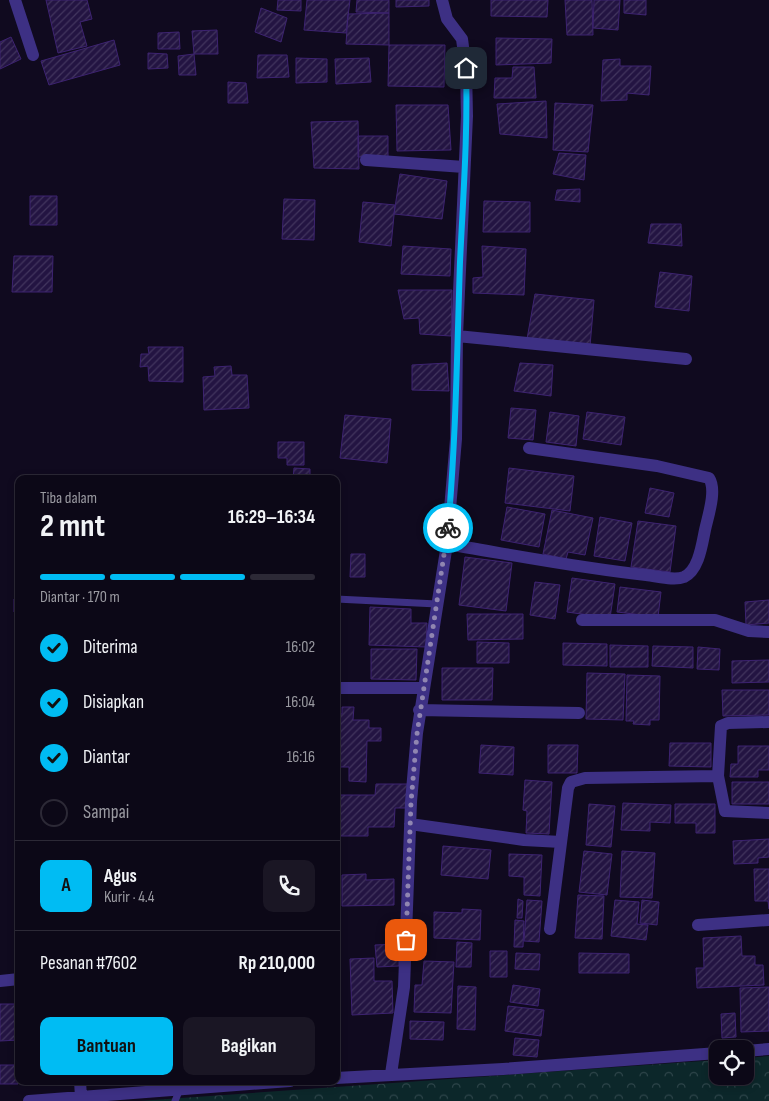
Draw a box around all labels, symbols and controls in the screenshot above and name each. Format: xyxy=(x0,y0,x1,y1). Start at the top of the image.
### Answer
pin xyxy=(445,47,487,89)
icon: home xyxy=(452,54,480,82)
text: Tiba dalam xyxy=(40,489,97,508)
courier xyxy=(423,503,473,553)
text: 16:29–16:34 xyxy=(228,506,315,529)
text: 2 mnt xyxy=(40,507,105,546)
icon: bike xyxy=(434,514,462,542)
text: Diantar · 170 m xyxy=(40,588,120,607)
icon: check xyxy=(40,634,68,662)
text: Diterima xyxy=(83,636,138,659)
text: 16:02 xyxy=(286,638,315,657)
icon: check xyxy=(40,689,68,717)
text: Disiapkan xyxy=(83,691,144,714)
text: 16:04 xyxy=(286,693,315,712)
icon: check xyxy=(40,744,68,772)
text: Diantar xyxy=(83,746,130,769)
text: 16:16 xyxy=(287,748,315,767)
text: Sampai xyxy=(83,801,129,824)
button: phone xyxy=(263,860,315,912)
text: Agus xyxy=(104,865,137,888)
text: A xyxy=(61,874,71,897)
text: Kurir · 4.4 xyxy=(104,888,155,907)
pin xyxy=(385,919,427,961)
icon: bag xyxy=(392,926,420,954)
text: Pesanan #7602 xyxy=(40,952,137,975)
text: Rp 210,000 xyxy=(239,952,315,975)
button: Bantuan xyxy=(40,1017,173,1075)
button: Bagikan xyxy=(183,1017,315,1075)
map controls xyxy=(709,1040,754,1085)
button: locate xyxy=(709,1040,754,1085)

